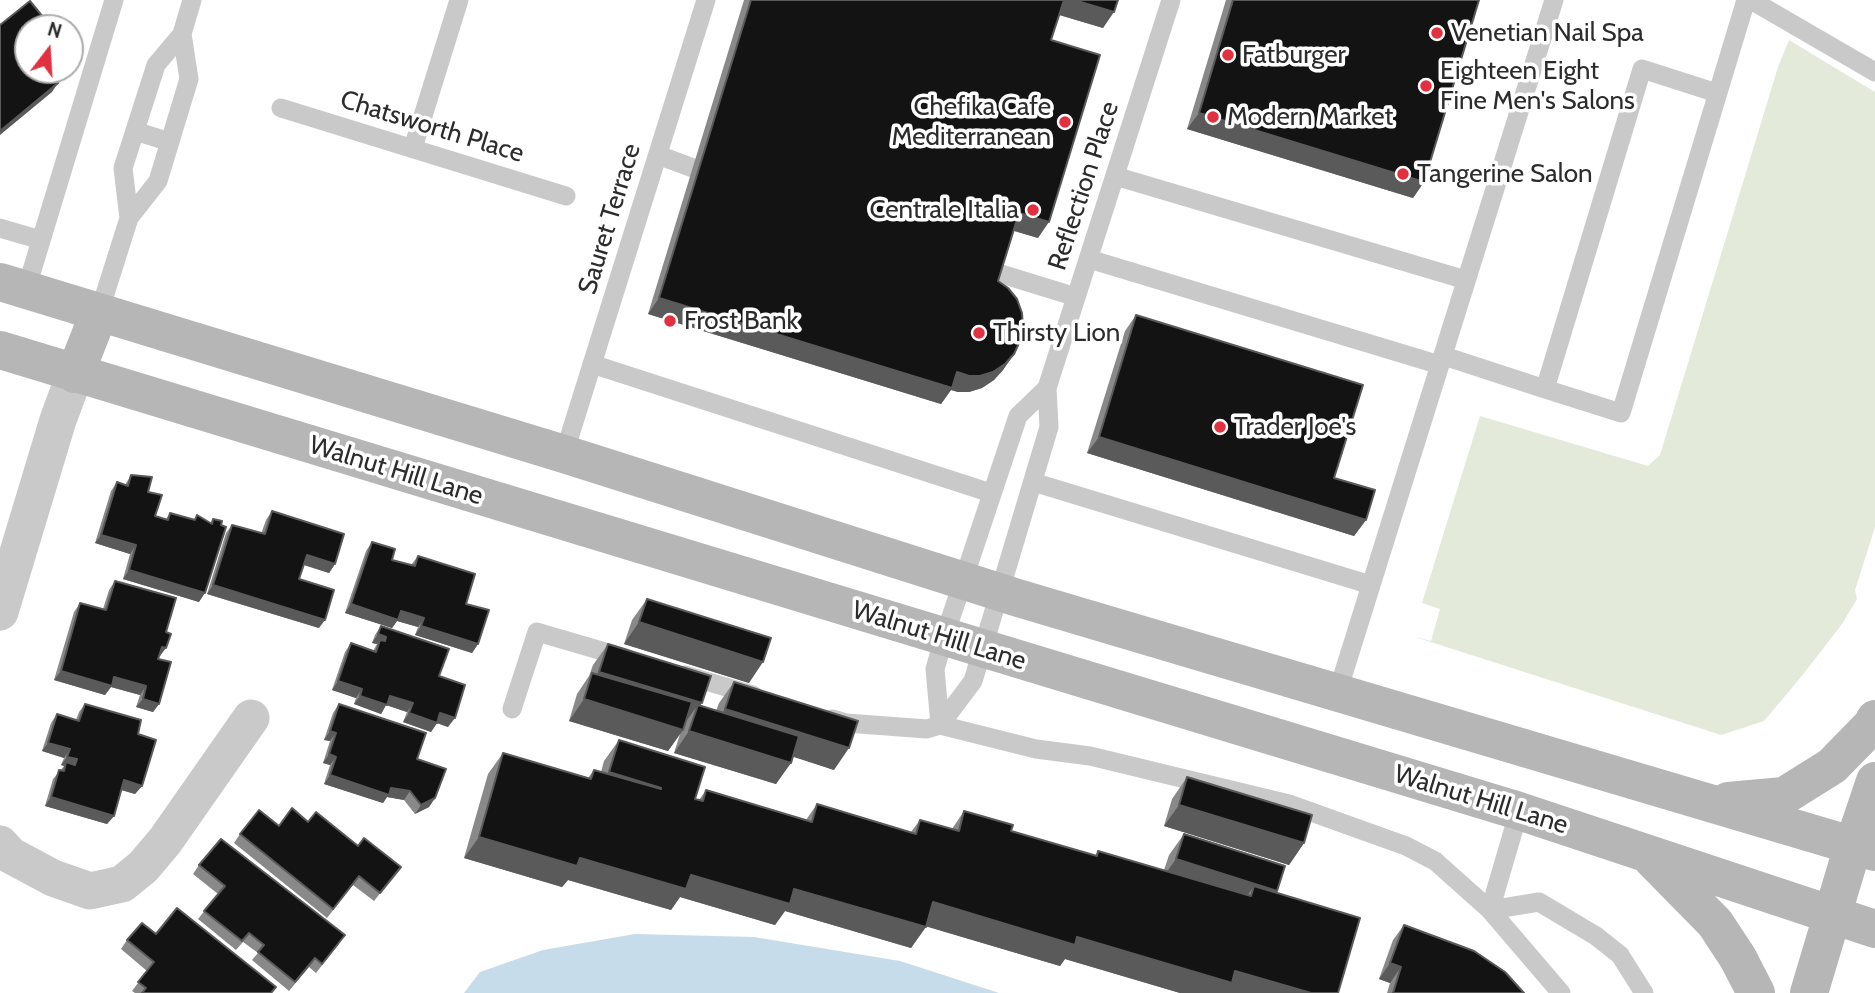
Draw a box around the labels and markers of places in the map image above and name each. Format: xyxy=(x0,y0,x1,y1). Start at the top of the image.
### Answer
place label: Venetian Nail Spa xyxy=(1451,17,1644,49)
marker: Venetian Nail Spa xyxy=(1429,25,1445,41)
place label: Fatburger xyxy=(1242,39,1346,71)
marker: Fatburger xyxy=(1220,47,1236,63)
place label: Eighteen Eight Fine Men's Salons xyxy=(1440,55,1635,116)
marker: Eighteen Eight Fine Men's Salons xyxy=(1418,78,1434,94)
place label: Chefika Cafe Mediterranean xyxy=(891,91,1051,152)
place label: Modern Market xyxy=(1227,101,1393,133)
marker: Modern Market xyxy=(1205,109,1221,125)
marker: Chefika Cafe Mediterranean xyxy=(1057,114,1073,130)
place label: Tangerine Salon xyxy=(1417,158,1592,190)
marker: Tangerine Salon xyxy=(1395,166,1411,182)
place label: Centrale Italia xyxy=(870,194,1019,226)
marker: Centrale Italia xyxy=(1025,202,1041,218)
place label: Frost Bank xyxy=(684,305,798,337)
marker: Frost Bank xyxy=(662,313,678,329)
place label: Thirsty Lion xyxy=(993,317,1120,349)
marker: Thirsty Lion xyxy=(971,325,987,341)
place label: Trader Joe's xyxy=(1234,411,1356,443)
marker: Trader Joe's xyxy=(1212,419,1228,435)

